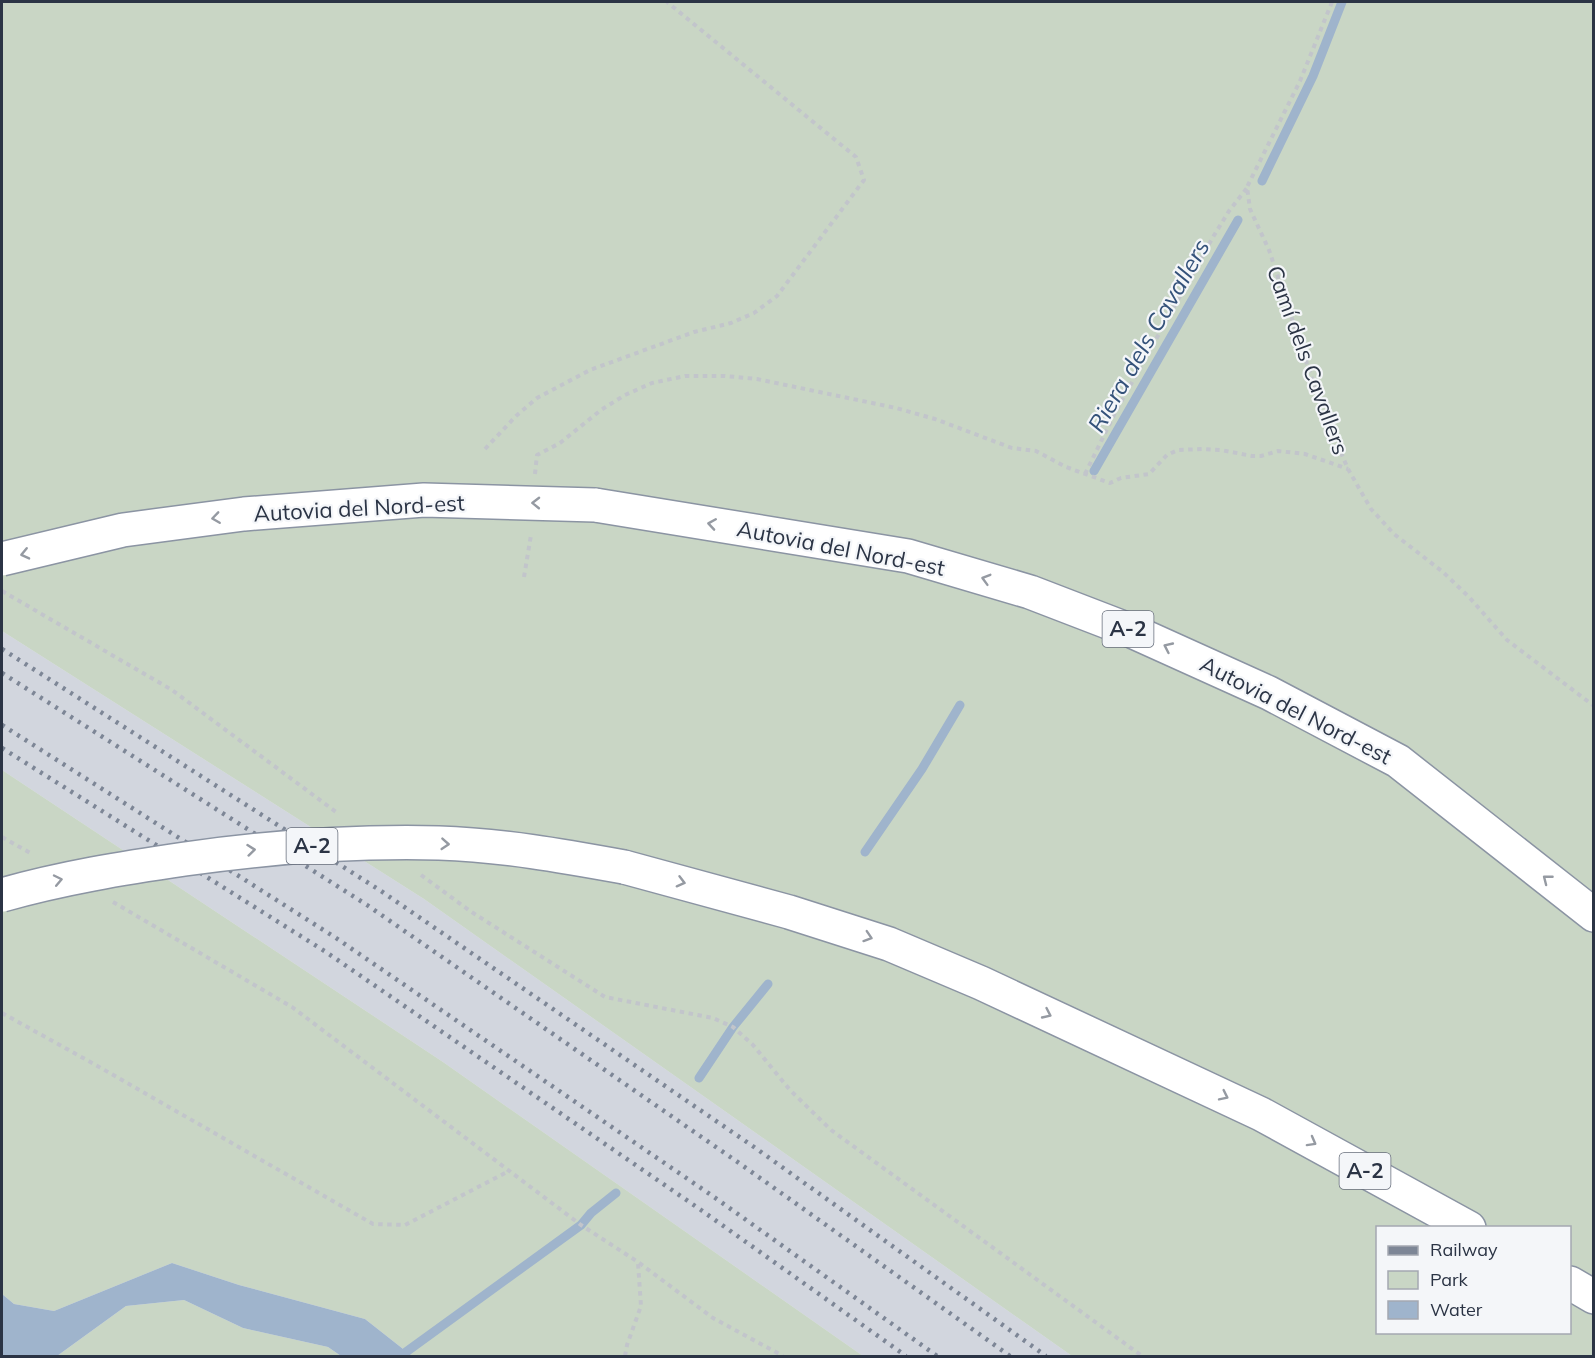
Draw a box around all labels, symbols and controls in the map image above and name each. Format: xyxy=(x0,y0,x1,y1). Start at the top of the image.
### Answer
water label: Riera dels Cavallers xyxy=(1081,234,1216,437)
street label: Camí dels Cavallers xyxy=(1261,262,1355,458)
street label: Autovia del Nord-est xyxy=(253,488,465,528)
one-way arrow xyxy=(532,497,541,509)
one-way arrow xyxy=(211,511,221,523)
street label: Autovia del Nord-est xyxy=(735,514,948,582)
one-way arrow xyxy=(708,518,718,531)
one-way arrow xyxy=(20,546,30,559)
one-way arrow xyxy=(981,574,991,586)
road number: A-2 xyxy=(1102,611,1154,647)
one-way arrow xyxy=(1163,642,1174,654)
street label: Autovia del Nord-est xyxy=(1196,650,1397,771)
road number: A-2 xyxy=(286,828,338,864)
one-way arrow xyxy=(441,837,450,850)
one-way arrow xyxy=(246,844,255,857)
one-way arrow xyxy=(53,874,63,887)
one-way arrow xyxy=(676,875,686,888)
one-way arrow xyxy=(1543,875,1554,886)
one-way arrow xyxy=(862,930,873,943)
one-way arrow xyxy=(1041,1006,1052,1018)
one-way arrow xyxy=(1218,1089,1228,1100)
one-way arrow xyxy=(1306,1135,1316,1146)
road number: A-2 xyxy=(1340,1153,1390,1189)
legend xyxy=(1376,1226,1571,1334)
text: Railway xyxy=(1430,1238,1498,1261)
text: Park xyxy=(1430,1268,1469,1291)
text: Water xyxy=(1430,1298,1483,1321)

